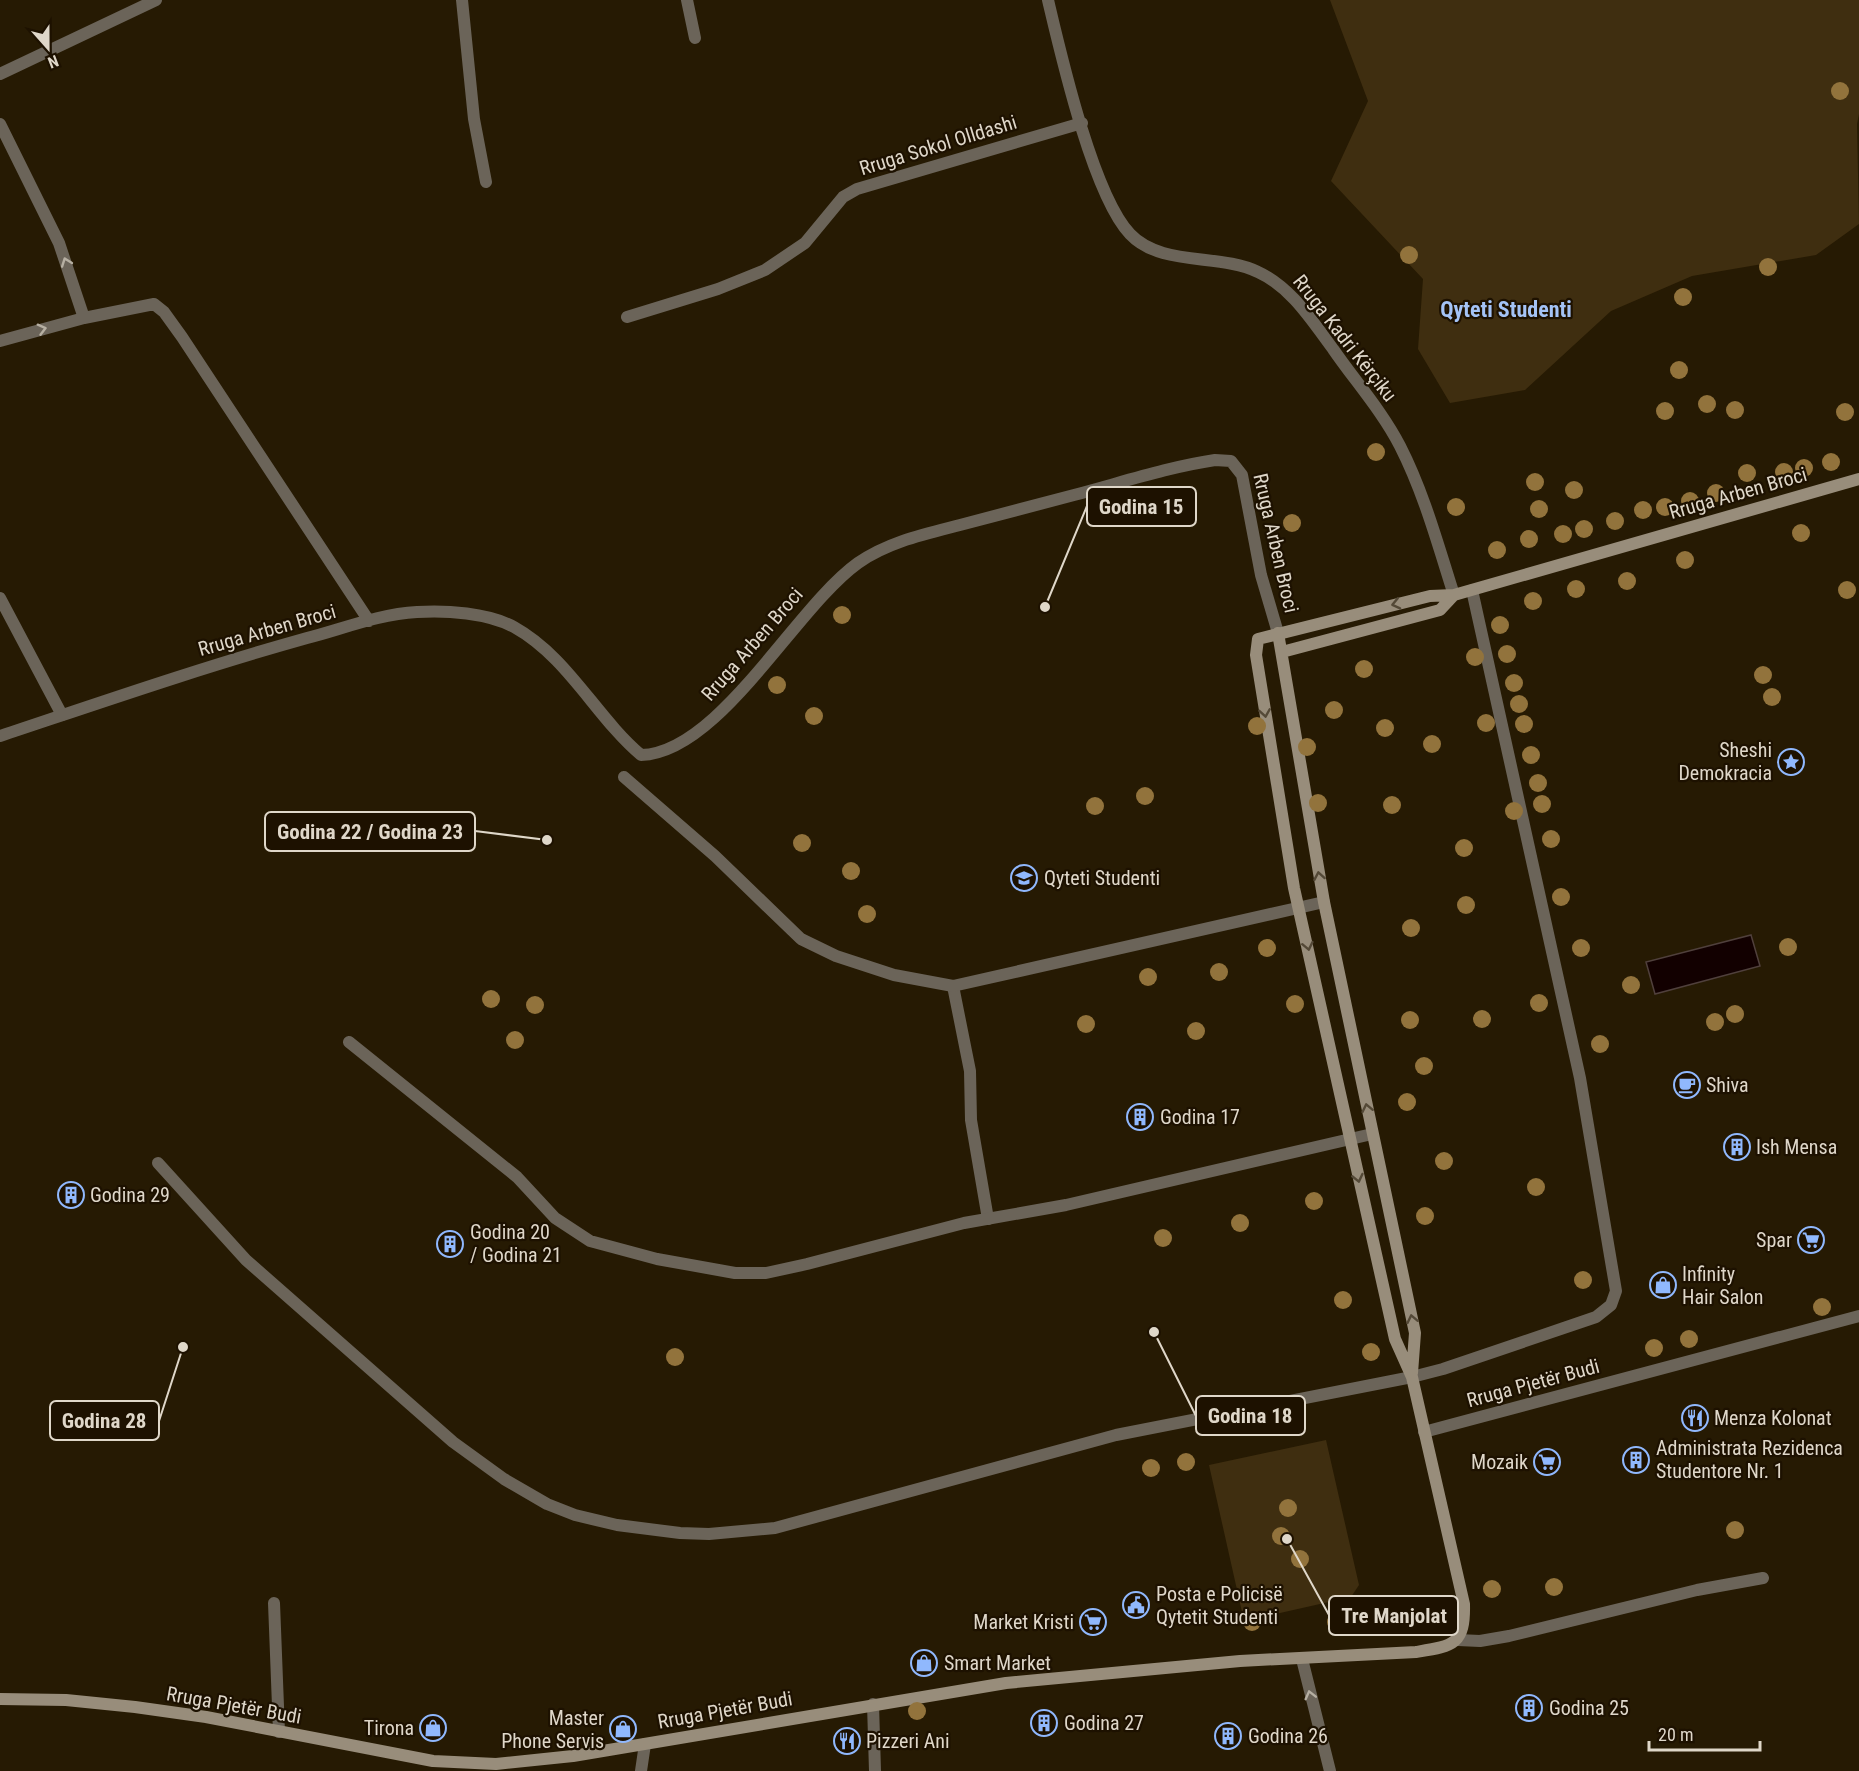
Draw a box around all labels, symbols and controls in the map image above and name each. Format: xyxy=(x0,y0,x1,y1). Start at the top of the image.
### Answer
north arrow xyxy=(18,18,78,78)
text: N xyxy=(45,51,61,72)
street label: Rruga Sokol Olldashi xyxy=(856,110,1020,180)
one-way arrow xyxy=(61,258,73,269)
street label: Rruga Kadri Kërçiku xyxy=(1288,270,1402,406)
district label: Qyteti Studenti xyxy=(1440,297,1572,322)
one-way arrow xyxy=(37,323,47,336)
street label: Rruga Arben Broci xyxy=(1666,462,1810,524)
street label: Rruga Arben Broci xyxy=(1248,471,1304,615)
callout: Godina 15 xyxy=(1087,487,1196,526)
text: Godina 15 xyxy=(1099,495,1183,519)
street label: Rruga Arben Broci xyxy=(696,582,808,706)
one-way arrow xyxy=(1391,596,1401,609)
street label: Rruga Arben Broci xyxy=(195,599,339,661)
one-way arrow xyxy=(1259,708,1271,718)
place label: Sheshi Demokracia xyxy=(1678,738,1772,785)
place icon: Sheshi Demokracia xyxy=(1776,747,1806,777)
callout: Godina 22 / Godina 23 xyxy=(265,812,475,851)
text: Godina 22 / Godina 23 xyxy=(277,820,463,844)
school or university icon: Qyteti Studenti xyxy=(1009,863,1039,893)
place label: Qyteti Studenti xyxy=(1044,866,1160,890)
one-way arrow xyxy=(1313,871,1326,881)
one-way arrow xyxy=(1300,941,1313,951)
cafe icon: Shiva xyxy=(1672,1070,1702,1100)
place label: Shiva xyxy=(1706,1073,1749,1097)
building icon: Godina 17 xyxy=(1125,1102,1155,1132)
one-way arrow xyxy=(1361,1103,1374,1113)
place label: Godina 17 xyxy=(1160,1105,1240,1129)
building icon: Ish Mensa xyxy=(1722,1132,1752,1162)
place label: Ish Mensa xyxy=(1756,1135,1837,1159)
one-way arrow xyxy=(1351,1172,1364,1182)
building icon: Godina 29 xyxy=(56,1180,86,1210)
place label: Godina 29 xyxy=(90,1183,170,1207)
place label: Godina 20 / Godina 21 xyxy=(470,1220,562,1267)
supermarket icon: Spar xyxy=(1796,1225,1826,1255)
place label: Spar xyxy=(1756,1228,1792,1252)
building icon: Godina 20 / Godina 21 xyxy=(435,1229,465,1259)
place label: Infinity Hair Salon xyxy=(1682,1262,1764,1309)
shop icon: Infinity Hair Salon xyxy=(1648,1270,1678,1300)
one-way arrow xyxy=(1406,1314,1419,1324)
street label: Rruga Pjetër Budi xyxy=(1464,1354,1602,1412)
callout: Godina 18 xyxy=(1196,1396,1305,1435)
callout: Godina 28 xyxy=(50,1401,159,1440)
restaurant icon: Menza Kolonat xyxy=(1680,1403,1710,1433)
text: Godina 18 xyxy=(1208,1404,1292,1428)
place label: Menza Kolonat xyxy=(1714,1406,1832,1430)
text: Godina 28 xyxy=(62,1409,146,1433)
place label: Administrata Rezidenca Studentore Nr. 1 xyxy=(1656,1436,1843,1483)
building icon: Administrata Rezidenca Studentore Nr. 1 xyxy=(1621,1445,1651,1475)
supermarket icon: Mozaik xyxy=(1532,1447,1562,1477)
place label: Mozaik xyxy=(1471,1450,1528,1474)
place label: Posta e Policisë Qytetit Studenti xyxy=(1156,1582,1283,1629)
public building icon: Posta e Policisë Qytetit Studenti xyxy=(1121,1590,1151,1620)
callout: Tre Manjolat xyxy=(1329,1596,1458,1635)
text: Tre Manjolat xyxy=(1341,1604,1447,1628)
supermarket icon: Market Kristi xyxy=(1078,1607,1108,1637)
place label: Market Kristi xyxy=(973,1610,1074,1634)
shop icon: Smart Market xyxy=(909,1648,939,1678)
place label: Smart Market xyxy=(944,1651,1051,1675)
street label: Rruga Pjetër Budi xyxy=(165,1681,303,1729)
street label: Rruga Pjetër Budi xyxy=(656,1686,794,1734)
one-way arrow xyxy=(1305,1690,1318,1700)
building icon: Godina 25 xyxy=(1514,1693,1544,1723)
place label: Godina 25 xyxy=(1549,1696,1629,1720)
place label: Master Phone Servis xyxy=(501,1706,604,1753)
building icon: Godina 27 xyxy=(1029,1708,1059,1738)
place label: Godina 27 xyxy=(1064,1711,1144,1735)
shop icon: Tirona xyxy=(418,1713,448,1743)
shop icon: Master Phone Servis xyxy=(608,1714,638,1744)
scale bar xyxy=(1649,1714,1760,1752)
place label: Tirona xyxy=(364,1716,414,1740)
building icon: Godina 26 xyxy=(1213,1721,1243,1751)
place label: Godina 26 xyxy=(1248,1724,1328,1748)
text: 20 m xyxy=(1658,1724,1693,1745)
restaurant icon: Pizzeri Ani xyxy=(832,1726,862,1756)
place label: Pizzeri Ani xyxy=(866,1729,950,1753)

